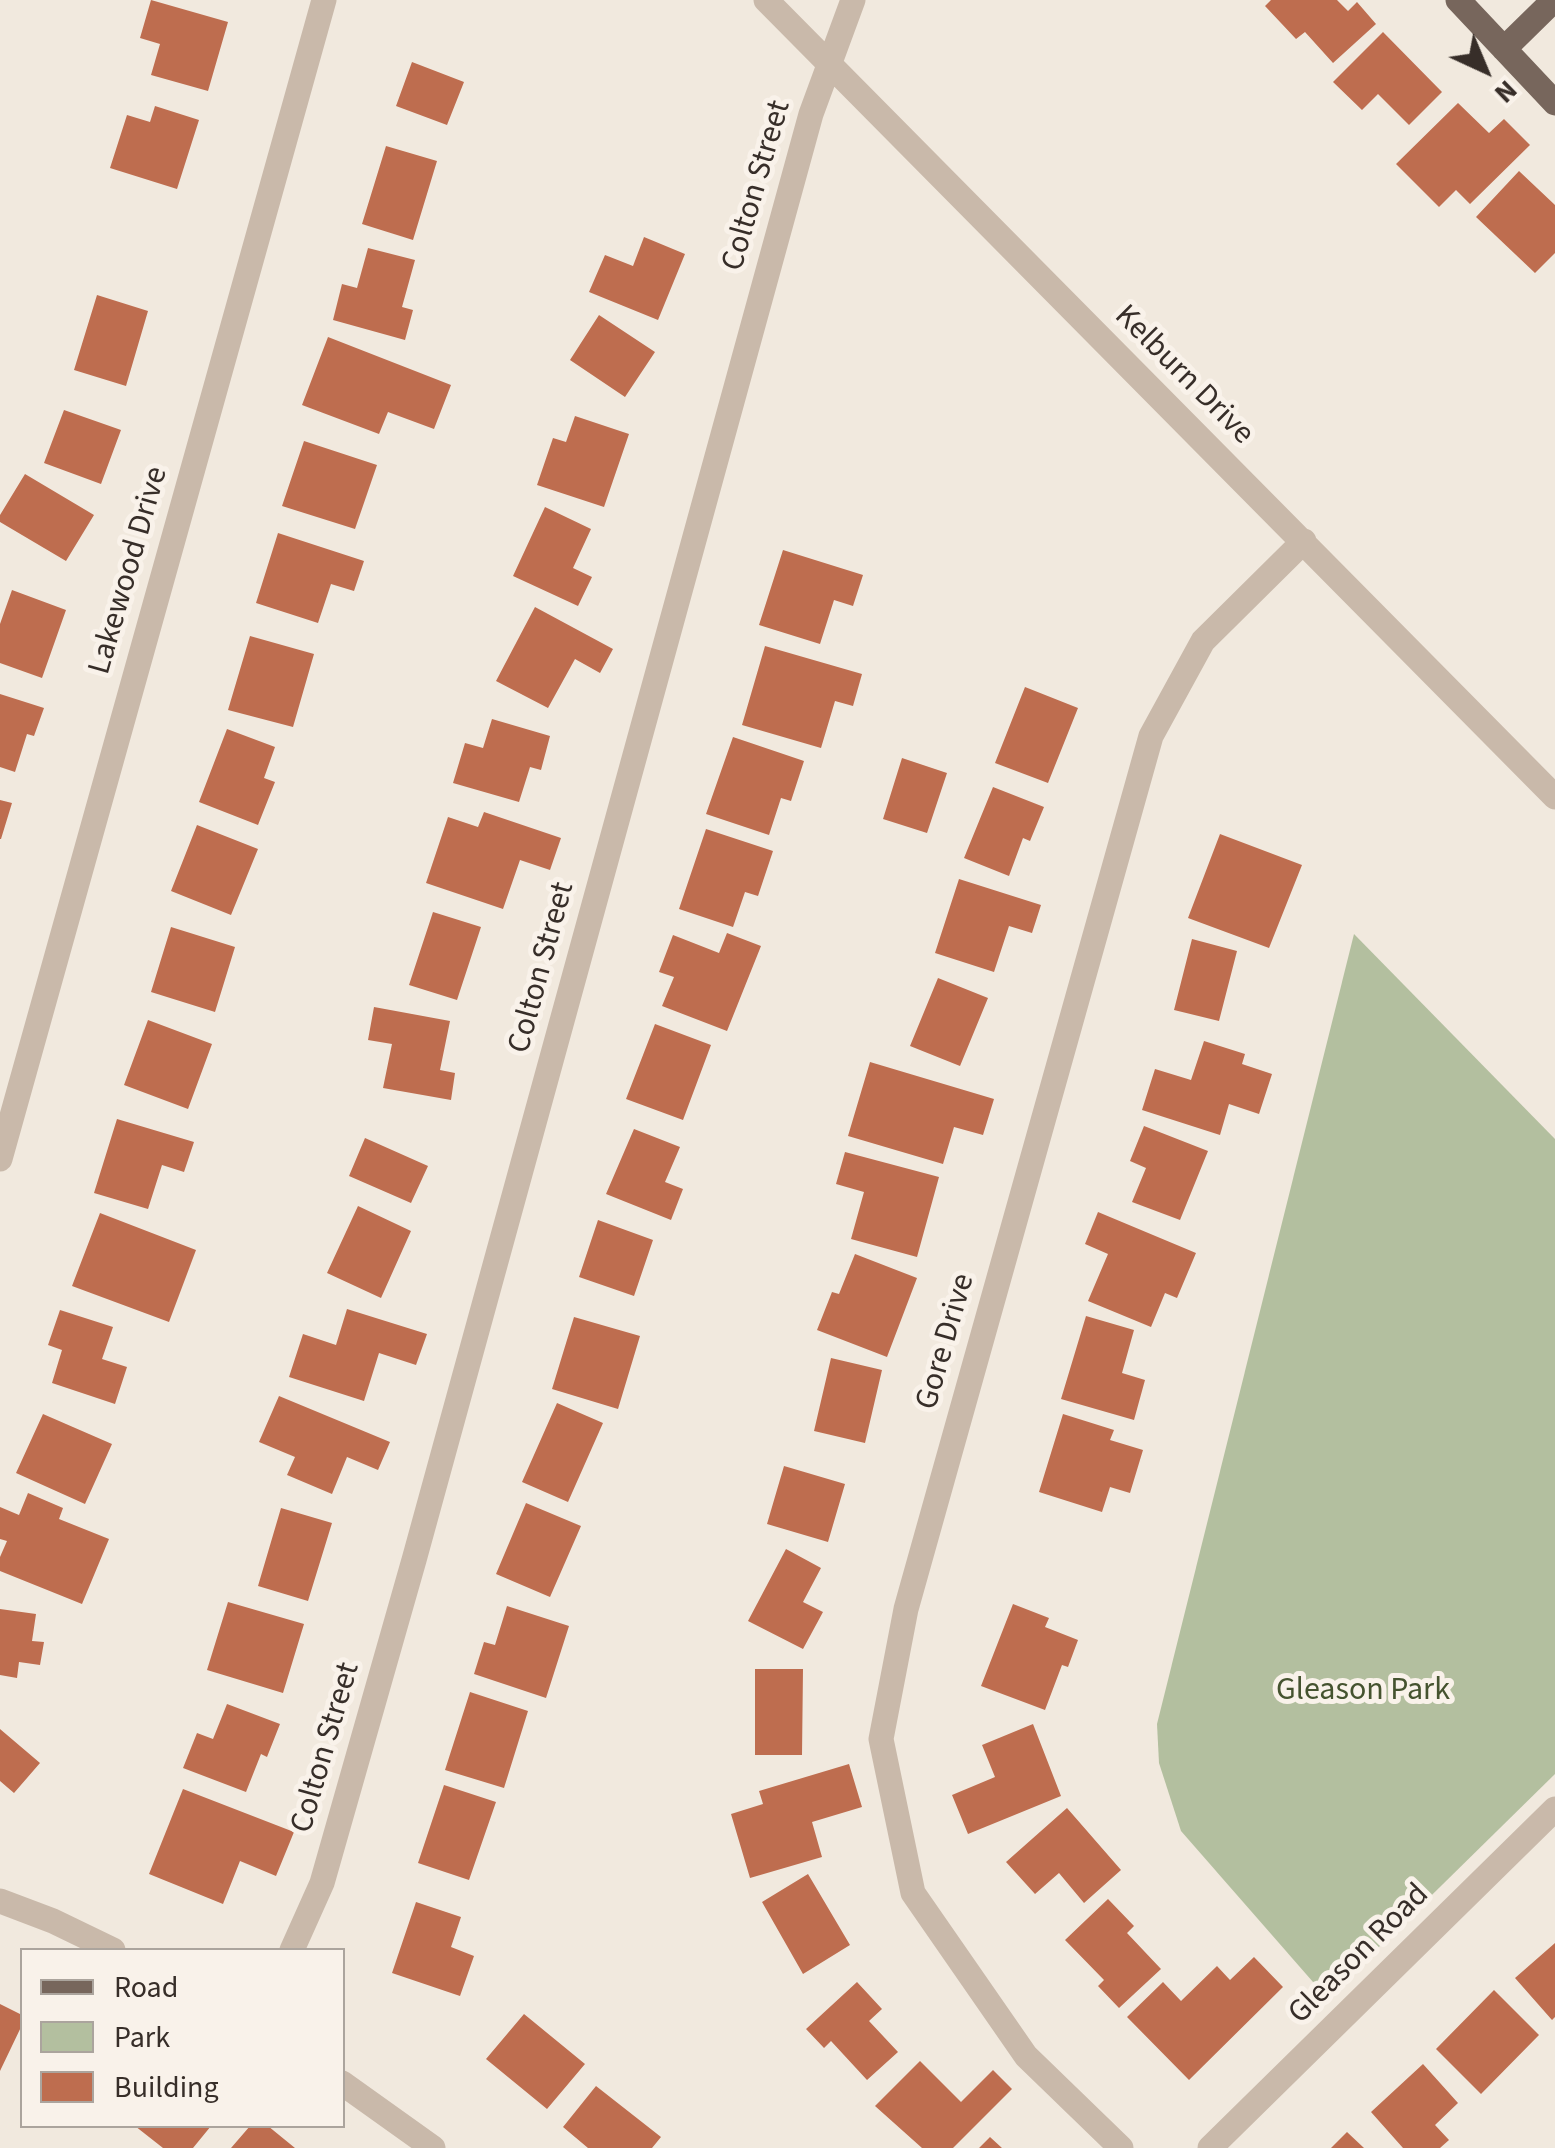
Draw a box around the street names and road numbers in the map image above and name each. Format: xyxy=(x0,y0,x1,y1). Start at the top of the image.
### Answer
street label: Colton Street xyxy=(715,96,801,276)
street label: Kelburn Drive xyxy=(1105,298,1261,454)
street label: Lakewood Drive xyxy=(82,463,178,679)
street label: Colton Street xyxy=(502,878,584,1058)
street label: Gore Drive xyxy=(909,1270,985,1414)
street label: Colton Street xyxy=(284,1658,370,1838)
street label: Gleason Road xyxy=(1282,1877,1438,2033)

